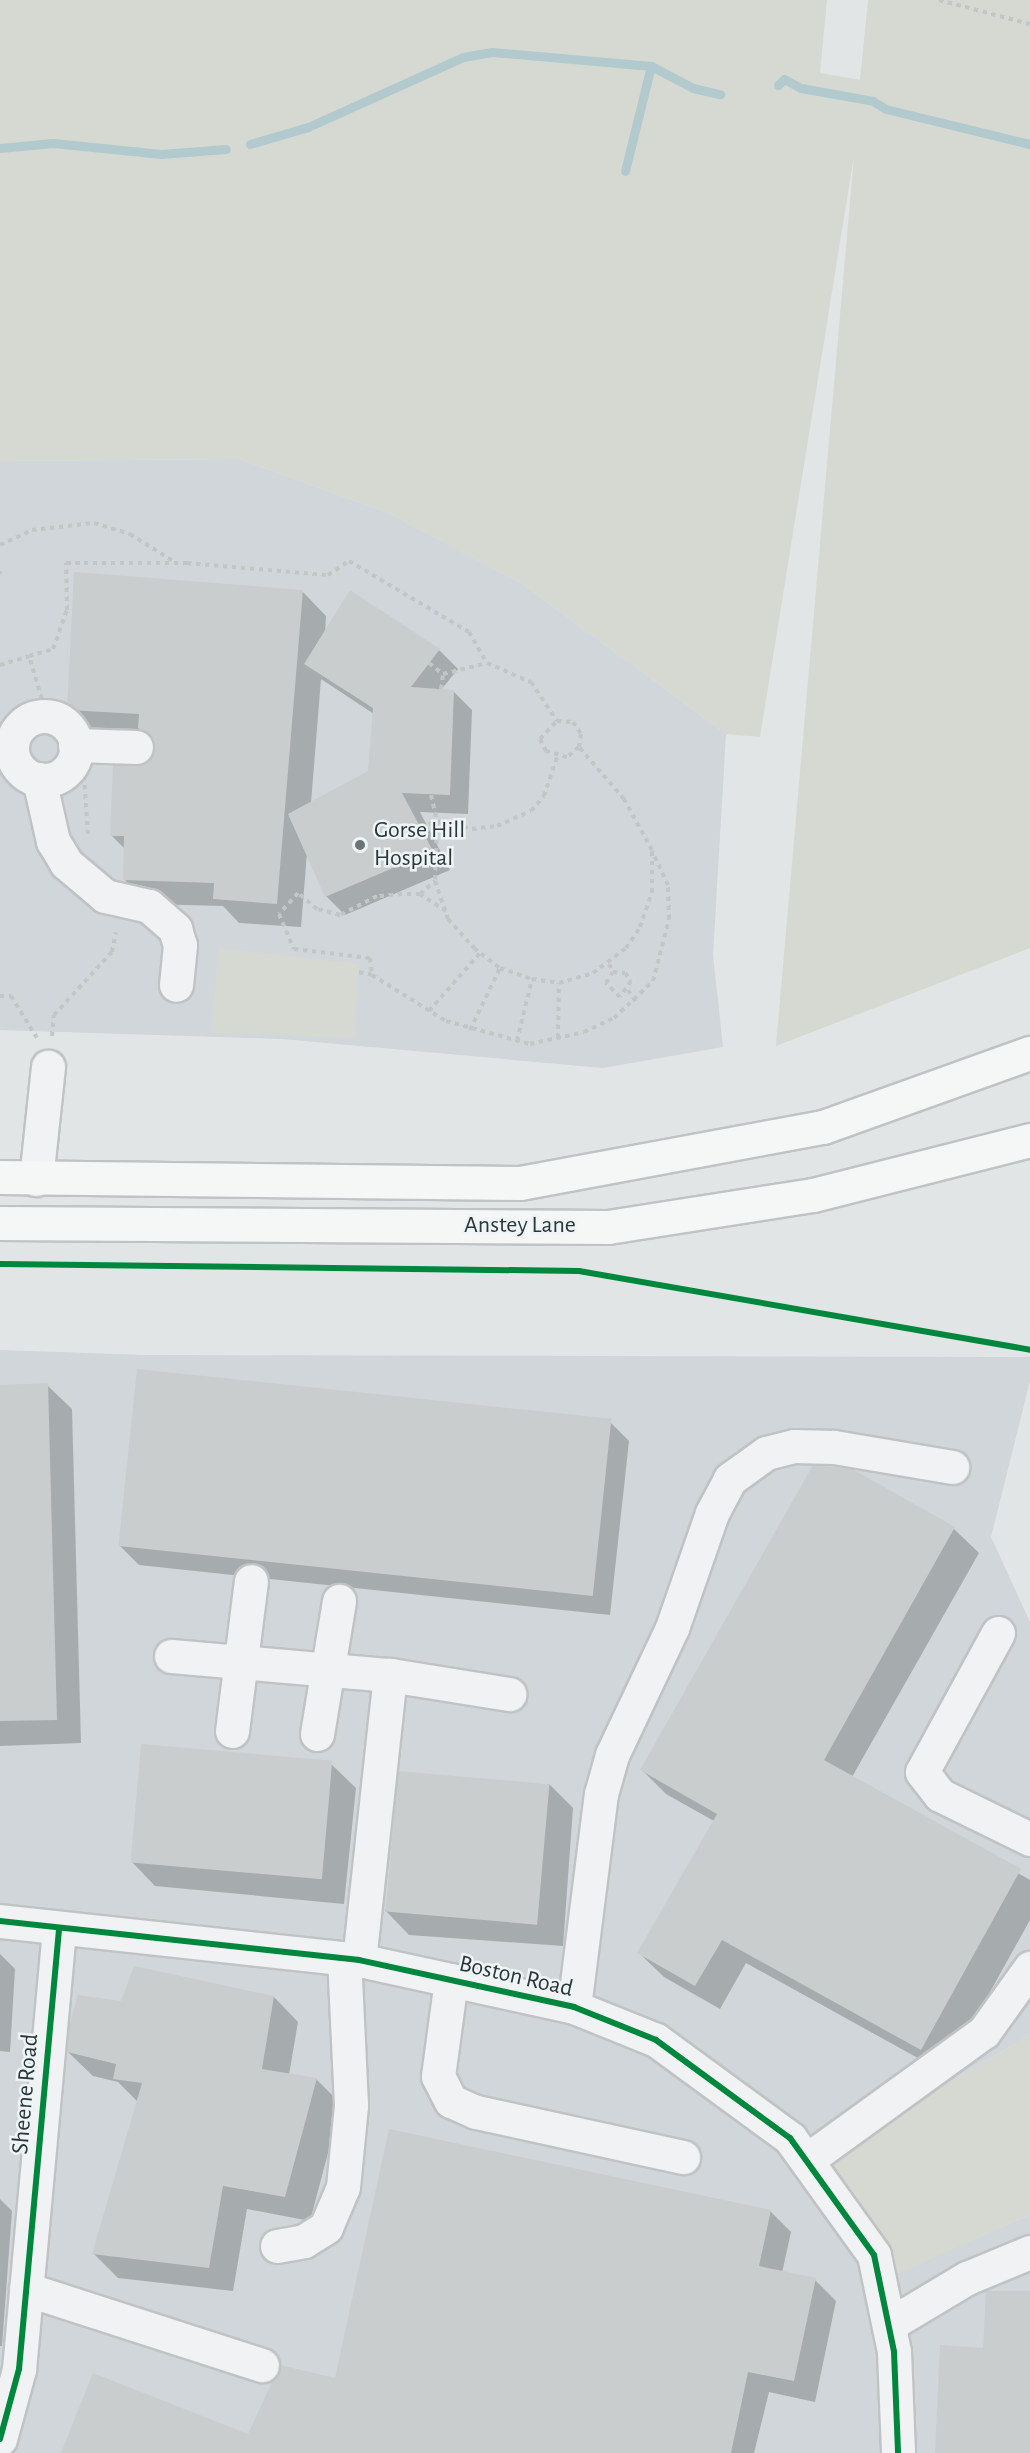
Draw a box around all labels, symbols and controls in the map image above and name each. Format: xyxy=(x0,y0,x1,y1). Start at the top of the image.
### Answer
place label: Gorse Hill Hospital xyxy=(374,817,465,873)
marker: Gorse Hill Hospital xyxy=(351,836,369,854)
street label: Anstey Lane xyxy=(464,1212,576,1240)
street label: Boston Road xyxy=(456,1950,576,2004)
street label: Sheene Road xyxy=(6,2033,46,2155)

